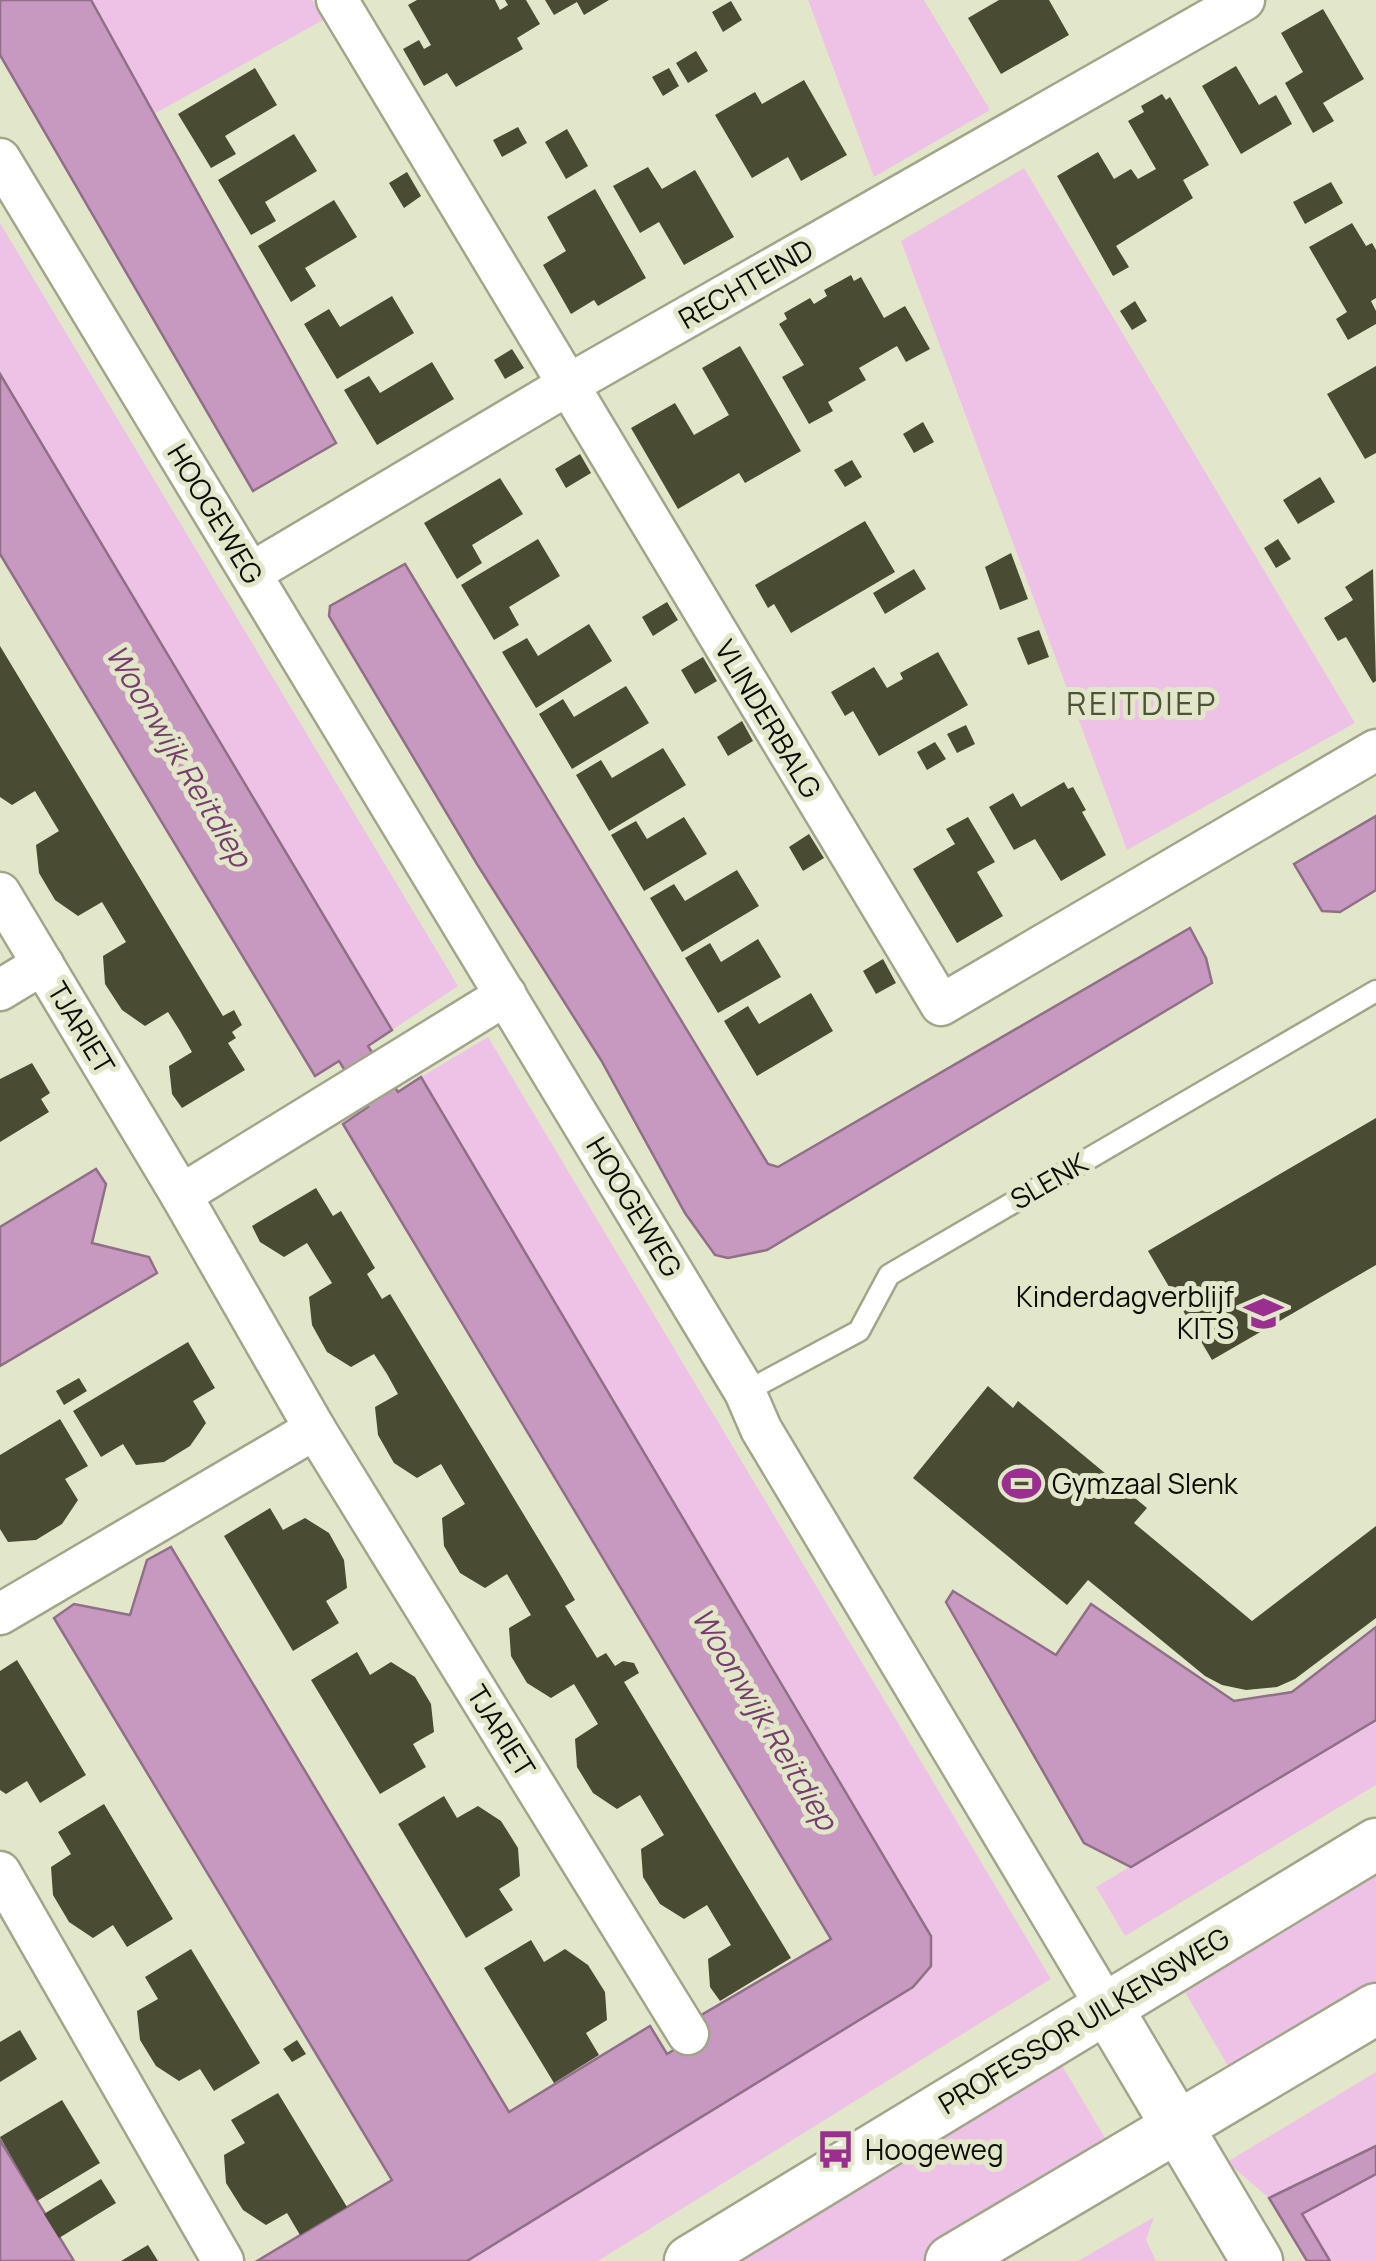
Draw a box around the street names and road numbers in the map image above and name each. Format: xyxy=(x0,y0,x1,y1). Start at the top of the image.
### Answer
street label: RECHTEIND xyxy=(671,229,820,337)
street label: HOOGEWEG xyxy=(159,437,272,590)
street label: VLINDERBALG xyxy=(707,633,831,804)
street label: TJARIET xyxy=(39,974,124,1081)
street label: HOOGEWEG xyxy=(578,1130,691,1283)
street label: SLENK xyxy=(1003,1143,1094,1217)
street label: TJARIET xyxy=(459,1677,545,1784)
street label: PROFESSOR UILKENSWEG xyxy=(931,1918,1236,2122)

